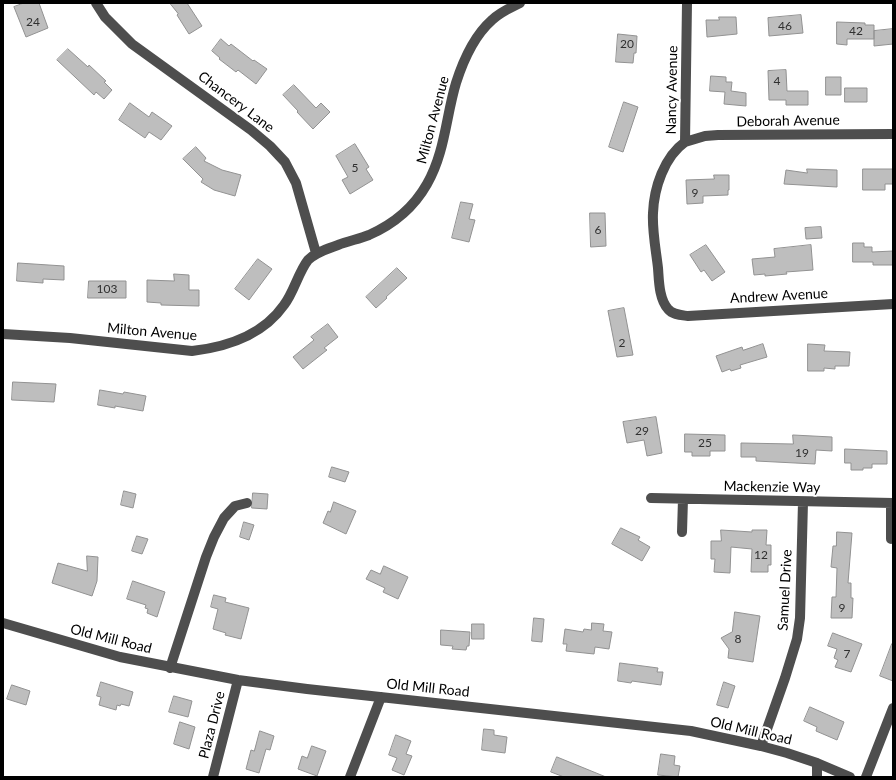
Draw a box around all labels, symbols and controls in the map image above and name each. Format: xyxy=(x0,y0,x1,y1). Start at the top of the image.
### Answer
house number: 24 xyxy=(26,15,40,29)
house number: 46 xyxy=(778,19,792,33)
house number: 42 xyxy=(849,24,863,38)
house number: 20 xyxy=(620,37,634,51)
street label: Nancy Avenue xyxy=(663,45,681,135)
street label: Chancery Lane xyxy=(195,68,277,136)
street label: Milton Avenue xyxy=(413,74,453,166)
house number: 4 xyxy=(774,74,780,88)
street label: Deborah Avenue xyxy=(736,112,840,130)
house number: 5 xyxy=(352,161,358,175)
house number: 9 xyxy=(692,186,698,200)
house number: 6 xyxy=(595,223,601,237)
house number: 103 xyxy=(97,282,117,296)
street label: Andrew Avenue xyxy=(730,285,828,307)
street label: Milton Avenue xyxy=(106,320,198,344)
house number: 2 xyxy=(619,336,625,350)
house number: 29 xyxy=(635,424,649,438)
house number: 25 xyxy=(698,436,712,450)
house number: 19 xyxy=(795,446,809,460)
street label: Mackenzie Way xyxy=(723,478,821,496)
house number: 12 xyxy=(754,548,768,562)
street label: Samuel Drive xyxy=(774,549,796,631)
house number: 9 xyxy=(839,601,845,615)
street label: Old Mill Road xyxy=(69,621,153,657)
house number: 8 xyxy=(735,632,741,646)
house number: 7 xyxy=(844,647,850,661)
street label: Old Mill Road xyxy=(386,675,470,701)
street label: Plaza Drive xyxy=(196,690,228,760)
street label: Old Mill Road xyxy=(709,713,793,749)

